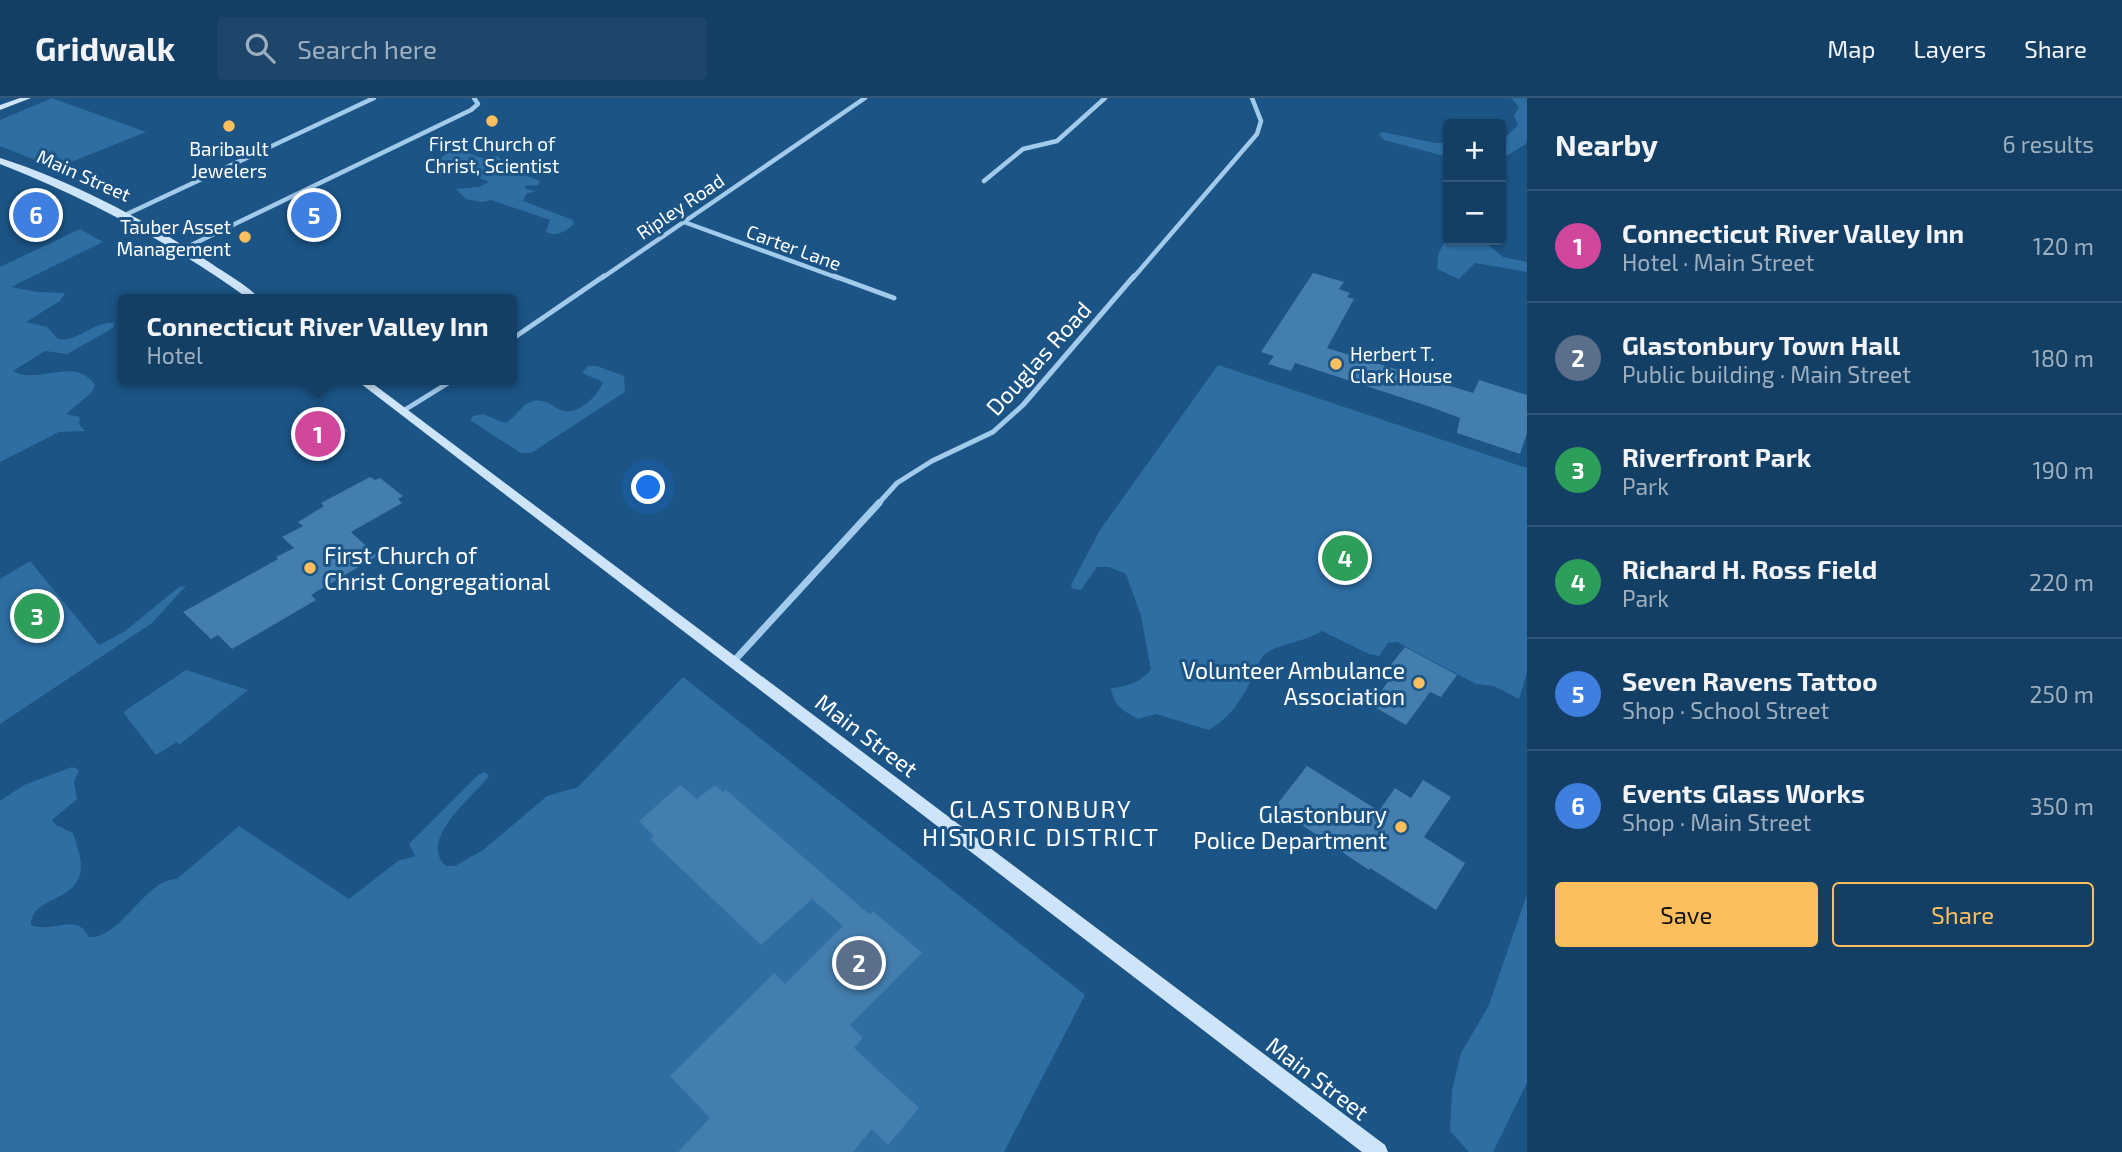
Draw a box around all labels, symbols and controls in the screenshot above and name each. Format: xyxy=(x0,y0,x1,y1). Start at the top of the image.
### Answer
search box xyxy=(217,17,707,80)
text: Gridwalk xyxy=(35,28,175,68)
icon: search xyxy=(241,29,279,67)
text: Search here xyxy=(297,33,437,64)
text: Map xyxy=(1827,34,1875,63)
text: Layers xyxy=(1913,34,1986,63)
text: Share xyxy=(2024,34,2087,63)
marker: First Church of Christ, Scientist xyxy=(484,113,500,129)
marker: Baribault Jewelers xyxy=(221,118,237,134)
map controls xyxy=(1443,119,1506,245)
button: + xyxy=(1443,119,1506,182)
text: Nearby xyxy=(1555,126,1658,162)
text: 6 results xyxy=(2003,130,2094,158)
place label: First Church of Christ, Scientist xyxy=(425,132,559,177)
place label: Baribault Jewelers xyxy=(189,137,269,182)
street label: Main Street xyxy=(34,144,134,206)
street label: Ripley Road xyxy=(632,168,728,244)
button: − xyxy=(1443,182,1506,245)
pin: 6 xyxy=(13,189,59,241)
pin: 5 xyxy=(291,189,337,241)
place label: Tauber Asset Management xyxy=(117,215,231,260)
text: Connecticut River Valley Inn xyxy=(1622,217,1964,248)
street label: Carter Lane xyxy=(743,219,845,275)
marker: Tauber Asset Management xyxy=(237,229,253,245)
text: 1 xyxy=(1573,232,1583,260)
text: 120 m xyxy=(2033,232,2094,260)
text: Hotel · Main Street xyxy=(1622,248,1814,276)
popup xyxy=(118,294,517,385)
street label: Douglas Road xyxy=(980,295,1096,421)
text: Connecticut River Valley Inn xyxy=(146,310,489,341)
text: Glastonbury Town Hall xyxy=(1622,329,1900,360)
text: Hotel xyxy=(146,341,203,369)
place label: Herbert T. Clark House xyxy=(1350,342,1452,387)
text: 2 xyxy=(1571,344,1585,372)
text: 180 m xyxy=(2032,344,2094,372)
marker: Herbert T. Clark House xyxy=(1328,356,1344,372)
text: Public building · Main Street xyxy=(1622,360,1911,388)
pin: 1 xyxy=(295,408,341,460)
text: Riverfront Park xyxy=(1622,441,1811,472)
text: 3 xyxy=(1571,456,1585,484)
text: 190 m xyxy=(2033,456,2094,484)
your location xyxy=(631,470,665,504)
text: Park xyxy=(1622,472,1669,500)
pin: 4 xyxy=(1322,532,1368,584)
place label: First Church of Christ Congregational xyxy=(324,541,550,595)
text: Richard H. Ross Field xyxy=(1622,553,1877,584)
marker: First Church of Christ Congregational xyxy=(302,560,318,576)
text: 4 xyxy=(1571,568,1585,596)
text: 220 m xyxy=(2029,568,2094,596)
text: Park xyxy=(1622,584,1669,612)
pin: 3 xyxy=(14,590,60,642)
place label: Volunteer Ambulance Association xyxy=(1182,656,1405,710)
text: Seven Ravens Tattoo xyxy=(1622,665,1878,696)
marker: Volunteer Ambulance Association xyxy=(1411,675,1427,691)
text: 5 xyxy=(1572,680,1584,708)
text: 250 m xyxy=(2030,680,2094,708)
street label: Main Street xyxy=(810,687,924,783)
text: Shop · School Street xyxy=(1622,696,1829,724)
text: Events Glass Works xyxy=(1622,777,1865,808)
text: 6 xyxy=(1571,792,1585,820)
text: 350 m xyxy=(2030,792,2094,820)
district label: GLASTONBURY HISTORIC DISTRICT xyxy=(922,794,1160,851)
place label: Glastonbury Police Department xyxy=(1193,800,1387,854)
text: Shop · Main Street xyxy=(1622,808,1811,836)
marker: Glastonbury Police Department xyxy=(1393,819,1409,835)
button: Save xyxy=(1555,882,1818,947)
button: Share xyxy=(1832,882,2094,947)
pin: 2 xyxy=(836,937,882,989)
street label: Main Street xyxy=(1261,1030,1375,1126)

